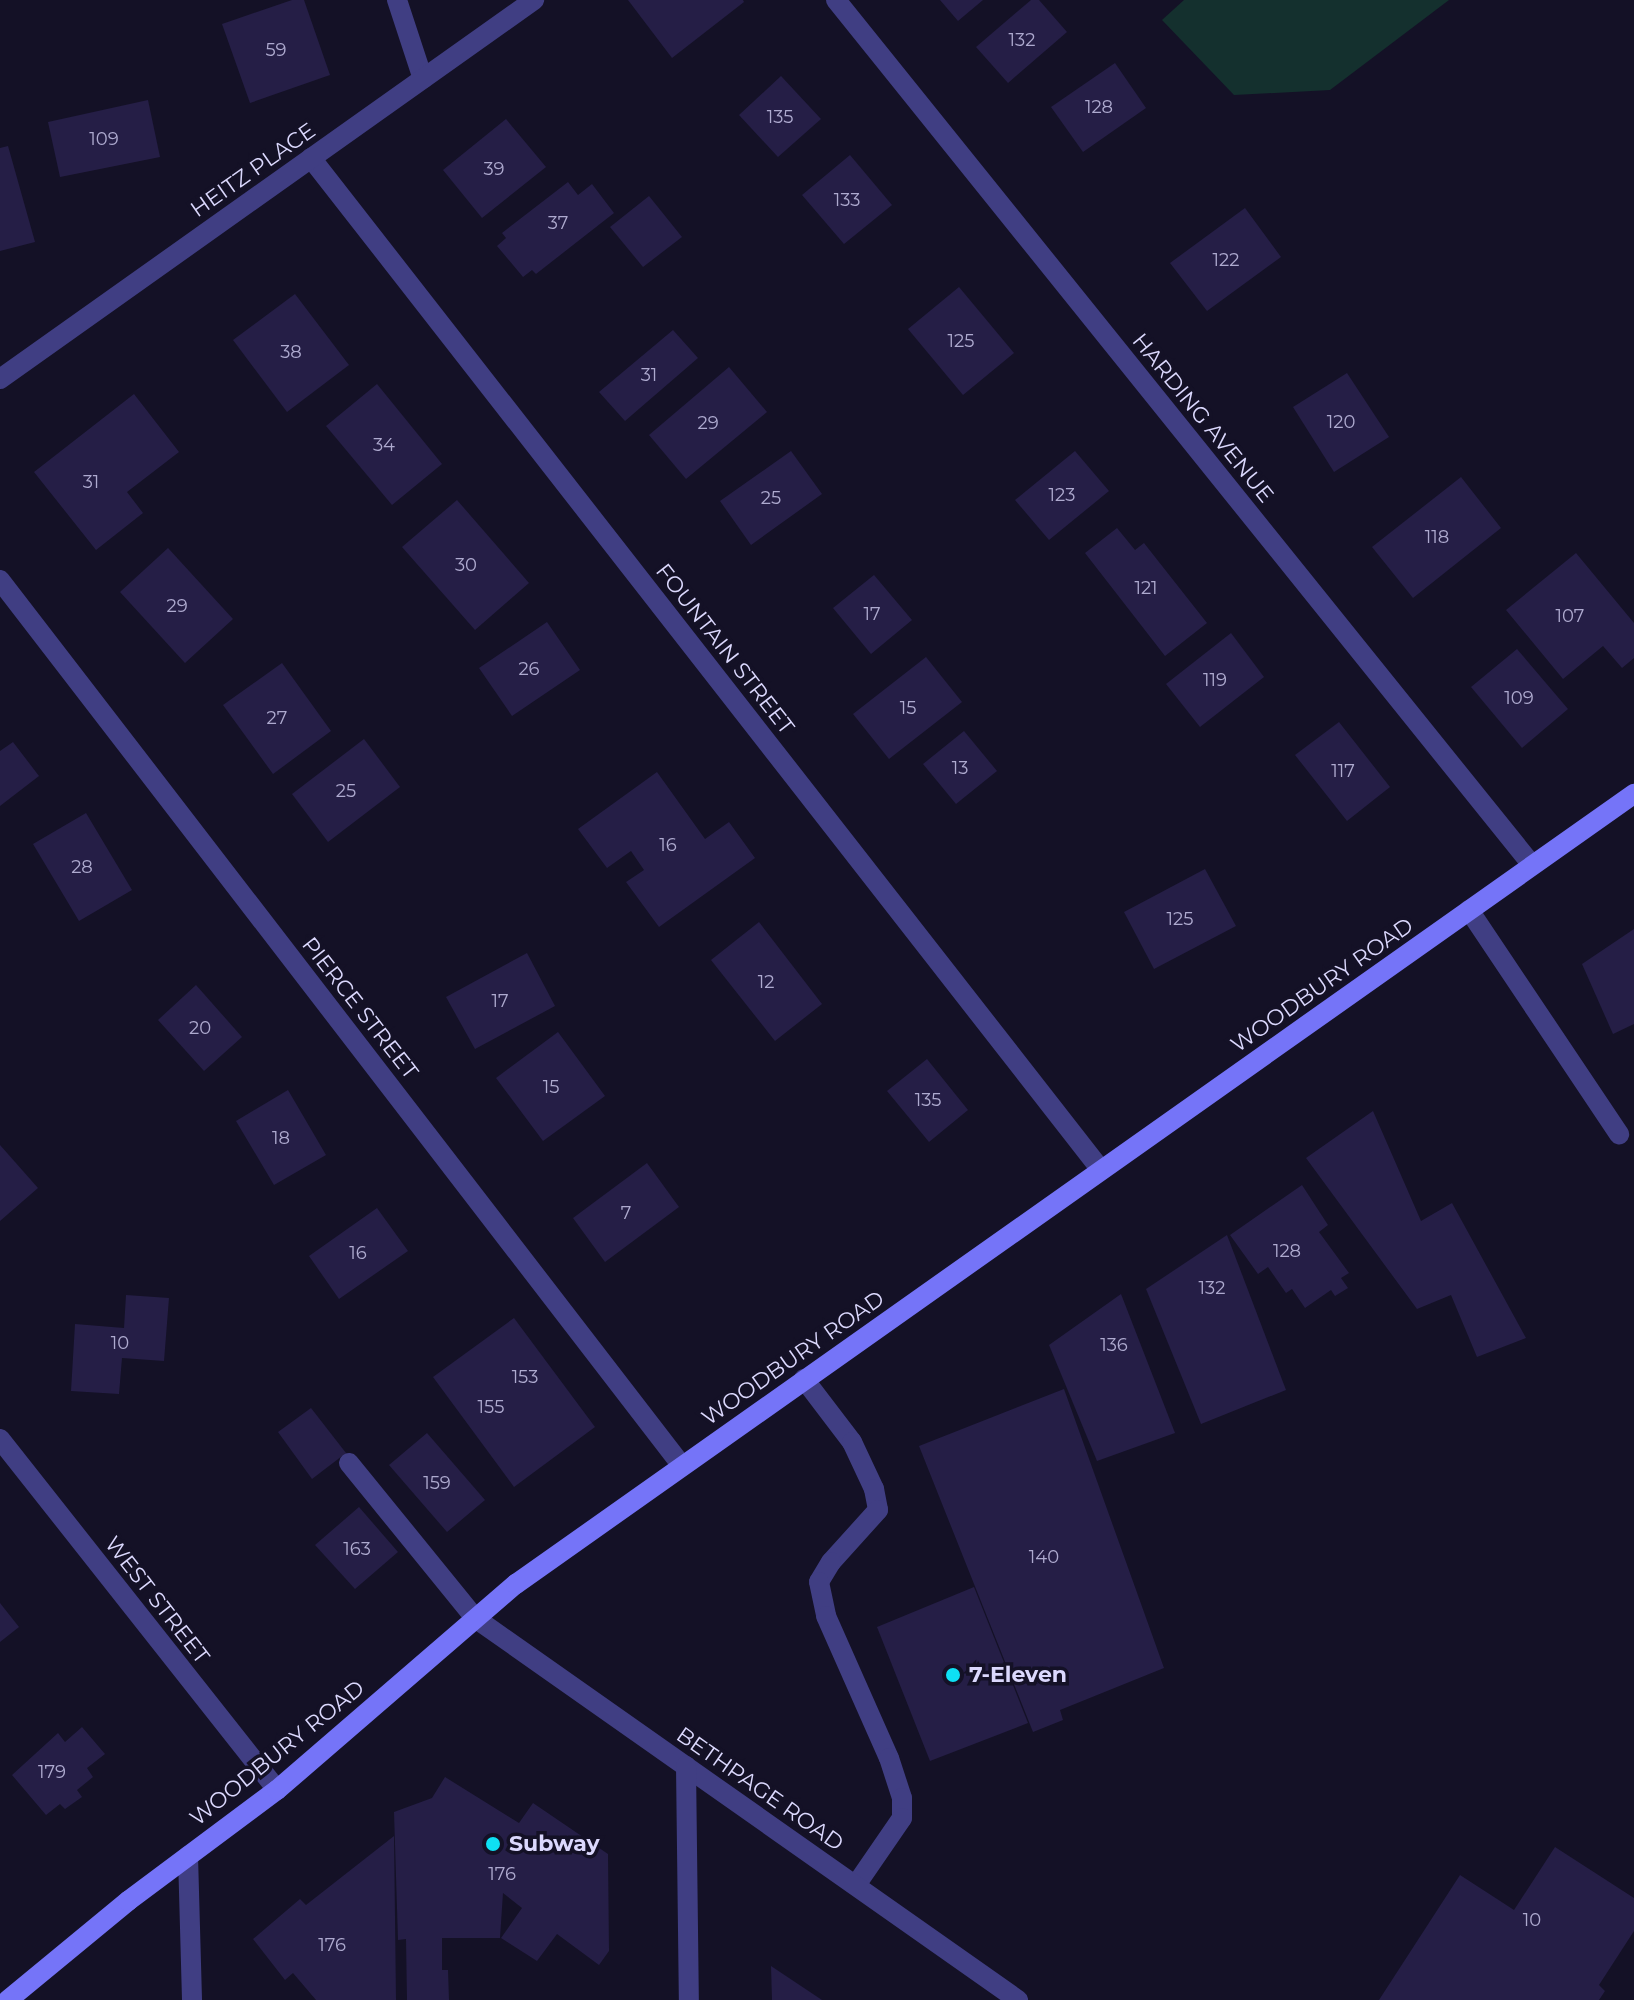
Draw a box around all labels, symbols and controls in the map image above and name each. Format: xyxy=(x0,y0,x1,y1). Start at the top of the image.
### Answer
house number: 132 xyxy=(1009,29,1035,51)
house number: 59 xyxy=(265,39,287,61)
house number: 128 xyxy=(1085,96,1113,118)
house number: 135 xyxy=(767,106,793,128)
street label: HEITZ PLACE xyxy=(185,117,321,223)
house number: 109 xyxy=(89,128,119,150)
house number: 39 xyxy=(483,158,505,180)
house number: 133 xyxy=(834,189,860,211)
house number: 37 xyxy=(548,212,568,234)
house number: 122 xyxy=(1213,249,1239,271)
street label: HARDING AVENUE xyxy=(1127,328,1279,508)
house number: 125 xyxy=(948,330,974,352)
house number: 38 xyxy=(280,341,302,363)
house number: 31 xyxy=(641,364,657,386)
house number: 120 xyxy=(1327,411,1355,433)
house number: 29 xyxy=(697,412,719,434)
house number: 34 xyxy=(373,434,395,456)
house number: 31 xyxy=(83,471,99,493)
house number: 123 xyxy=(1049,484,1075,506)
house number: 25 xyxy=(761,487,781,509)
house number: 118 xyxy=(1425,526,1449,548)
house number: 30 xyxy=(455,554,477,576)
street label: FOUNTAIN STREET xyxy=(650,558,800,740)
house number: 121 xyxy=(1134,577,1158,599)
house number: 29 xyxy=(166,595,188,617)
house number: 17 xyxy=(863,603,881,625)
house number: 107 xyxy=(1556,605,1584,627)
house number: 26 xyxy=(518,658,540,680)
house number: 119 xyxy=(1203,669,1227,691)
house number: 109 xyxy=(1504,687,1534,709)
house number: 15 xyxy=(900,697,916,719)
house number: 27 xyxy=(267,707,287,729)
house number: 13 xyxy=(952,757,968,779)
house number: 117 xyxy=(1331,760,1355,782)
house number: 25 xyxy=(336,780,356,802)
house number: 16 xyxy=(659,834,677,856)
house number: 28 xyxy=(71,856,93,878)
house number: 125 xyxy=(1167,908,1193,930)
street label: WOODBURY ROAD xyxy=(1226,912,1418,1058)
street label: PIERCE STREET xyxy=(296,932,424,1084)
house number: 12 xyxy=(758,971,774,993)
house number: 17 xyxy=(491,990,509,1012)
house number: 20 xyxy=(189,1017,211,1039)
house number: 15 xyxy=(543,1076,559,1098)
house number: 135 xyxy=(915,1089,941,1111)
house number: 18 xyxy=(272,1127,290,1149)
house number: 7 xyxy=(621,1202,631,1224)
house number: 128 xyxy=(1273,1240,1301,1262)
house number: 16 xyxy=(349,1242,367,1264)
house number: 132 xyxy=(1199,1277,1225,1299)
street label: WOODBURY ROAD xyxy=(697,1285,889,1431)
house number: 10 xyxy=(111,1332,129,1354)
house number: 136 xyxy=(1100,1334,1128,1356)
house number: 153 xyxy=(512,1366,538,1388)
house number: 155 xyxy=(478,1396,504,1418)
house number: 159 xyxy=(423,1472,451,1494)
street label: WEST STREET xyxy=(99,1531,215,1669)
house number: 163 xyxy=(343,1538,371,1560)
house number: 140 xyxy=(1029,1546,1059,1568)
place label: 7-Eleven xyxy=(969,1662,1067,1688)
marker: 7-Eleven xyxy=(944,1666,962,1684)
street label: WOODBURY ROAD xyxy=(185,1675,369,1831)
street label: BETHPAGE ROAD xyxy=(671,1721,849,1857)
house number: 179 xyxy=(38,1761,66,1783)
place label: Subway xyxy=(509,1831,600,1857)
marker: Subway xyxy=(484,1835,502,1853)
house number: 176 xyxy=(488,1863,516,1885)
house number: 10 xyxy=(1523,1909,1541,1931)
house number: 176 xyxy=(318,1934,346,1956)

